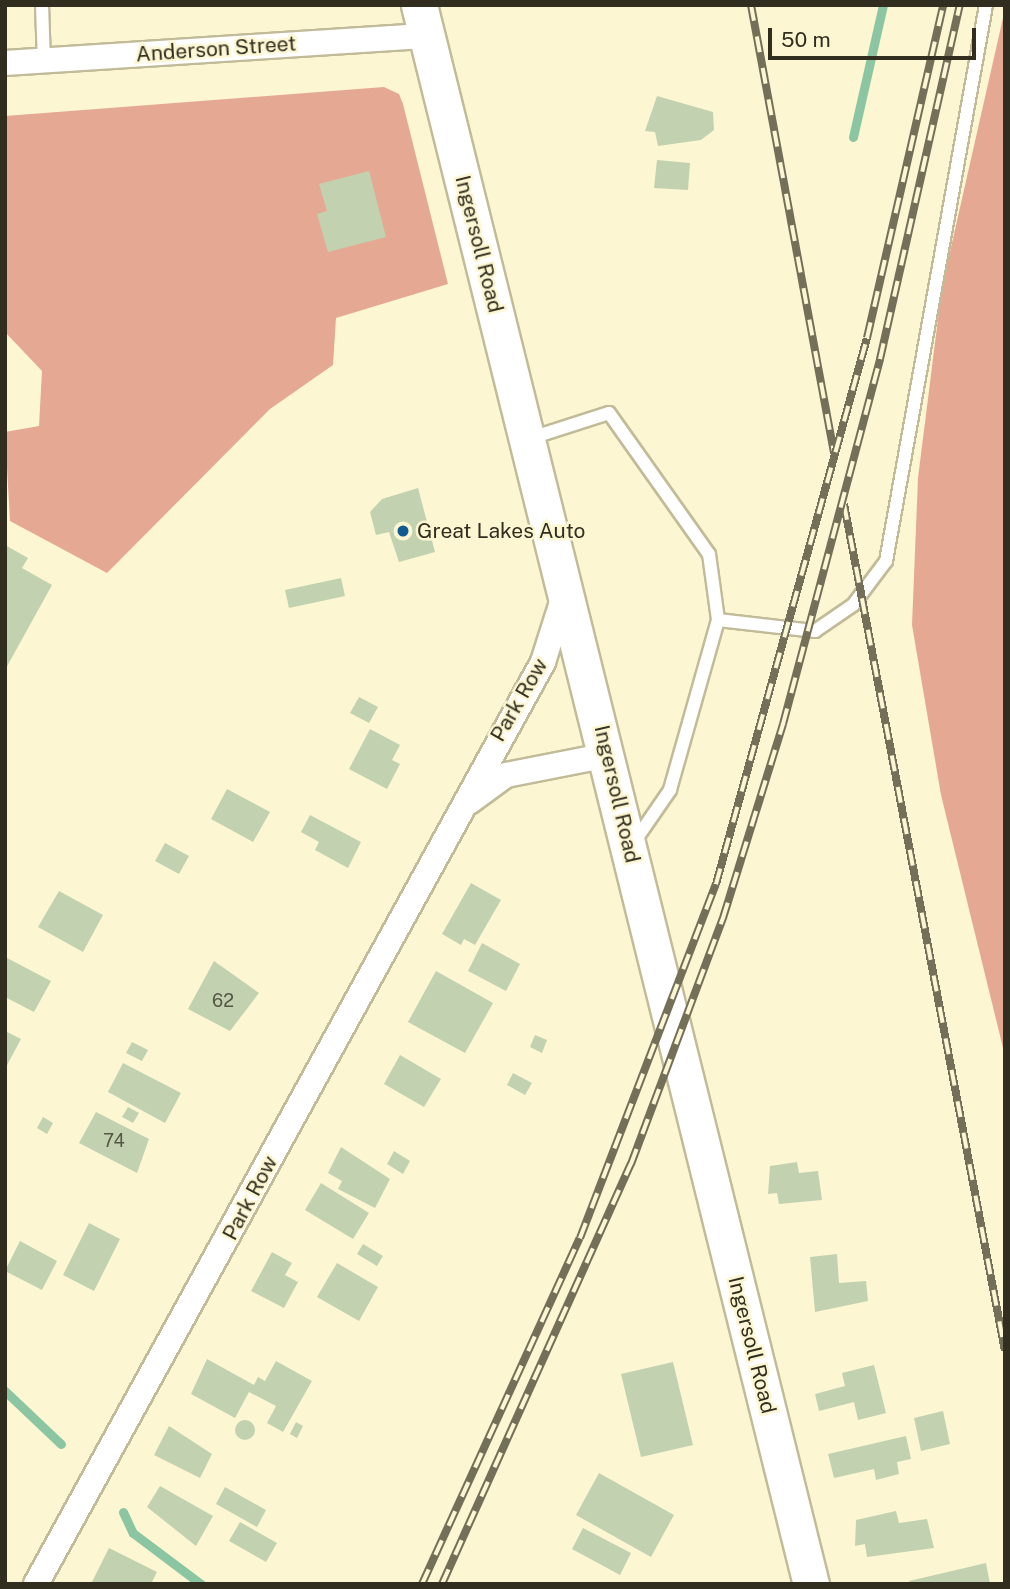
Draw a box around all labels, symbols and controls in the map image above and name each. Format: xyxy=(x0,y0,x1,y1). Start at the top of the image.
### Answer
scale bar xyxy=(772,14,980,58)
text: 50 m xyxy=(781,27,831,52)
street label: Anderson Street xyxy=(135,31,297,67)
street label: Ingersoll Road xyxy=(450,173,508,315)
place label: Great Lakes Auto xyxy=(417,518,586,544)
marker: Great Lakes Auto xyxy=(395,523,411,539)
street label: Park Row xyxy=(485,654,553,746)
street label: Ingersoll Road xyxy=(589,723,645,865)
house number: 62 xyxy=(212,990,234,1012)
house number: 74 xyxy=(103,1130,125,1152)
street label: Park Row xyxy=(217,1152,283,1244)
street label: Ingersoll Road xyxy=(723,1274,781,1416)

